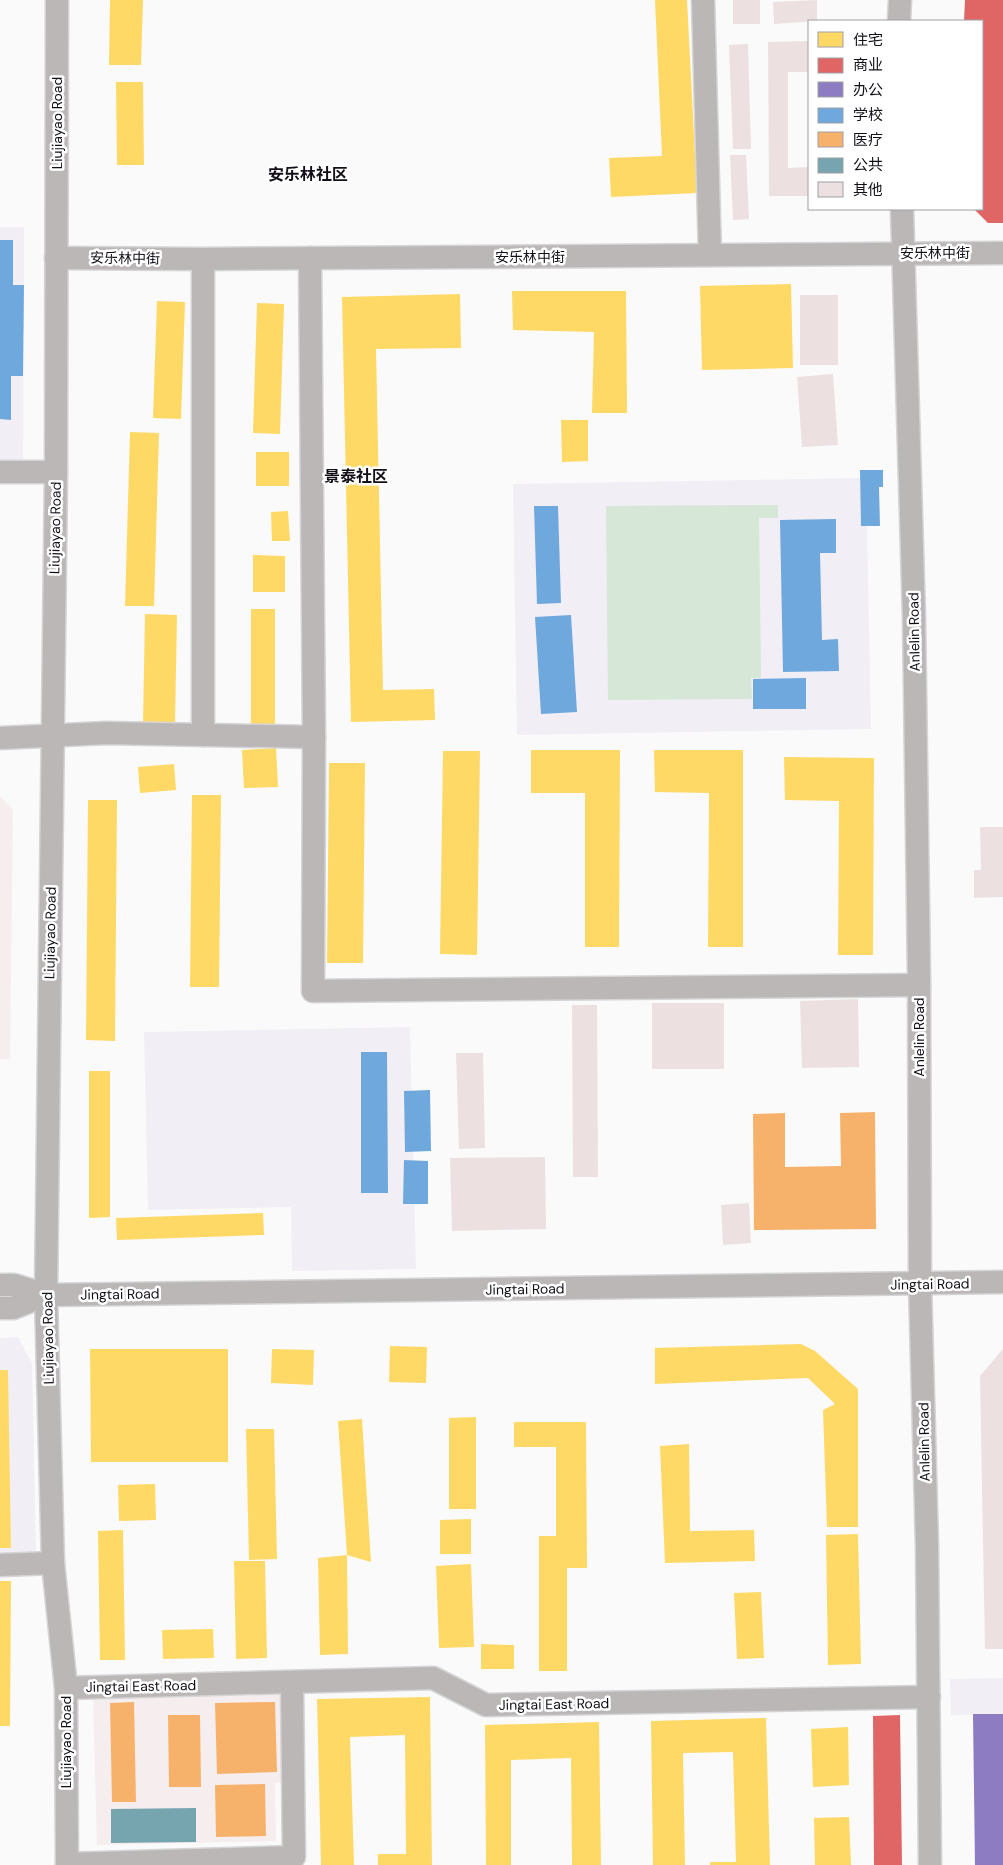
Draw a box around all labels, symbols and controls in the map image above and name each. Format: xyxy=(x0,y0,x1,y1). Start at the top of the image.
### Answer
legend xyxy=(808,20,983,210)
text: 住宅 xyxy=(853,30,883,50)
text: 商业 xyxy=(853,55,883,75)
street label: Liujiayao Road xyxy=(48,77,66,169)
text: 办公 xyxy=(853,80,883,100)
text: 学校 xyxy=(853,105,883,125)
text: 医疗 xyxy=(853,130,883,150)
text: 公共 xyxy=(853,155,883,175)
district label: 安乐林社区 xyxy=(268,164,348,185)
text: 其他 xyxy=(853,180,883,200)
street label: 安乐林中街 xyxy=(900,244,970,262)
street label: 安乐林中街 xyxy=(90,248,160,268)
street label: 安乐林中街 xyxy=(495,248,565,266)
district label: 景泰社区 xyxy=(324,466,388,487)
street label: Liujiayao Road xyxy=(45,482,65,574)
street label: Anlelin Road xyxy=(904,592,924,672)
street label: Liujiayao Road xyxy=(40,887,60,979)
street label: Anlelin Road xyxy=(910,997,928,1077)
street label: Jingtai Road xyxy=(890,1274,970,1294)
street label: Jingtai Road xyxy=(485,1279,565,1299)
street label: Jingtai Road xyxy=(80,1284,160,1304)
street label: Liujiayao Road xyxy=(38,1292,58,1384)
street label: Anlelin Road xyxy=(914,1402,934,1482)
street label: Jingtai East Road xyxy=(86,1676,196,1696)
street label: Jingtai East Road xyxy=(499,1694,609,1714)
street label: Liujiayao Road xyxy=(57,1696,75,1788)

